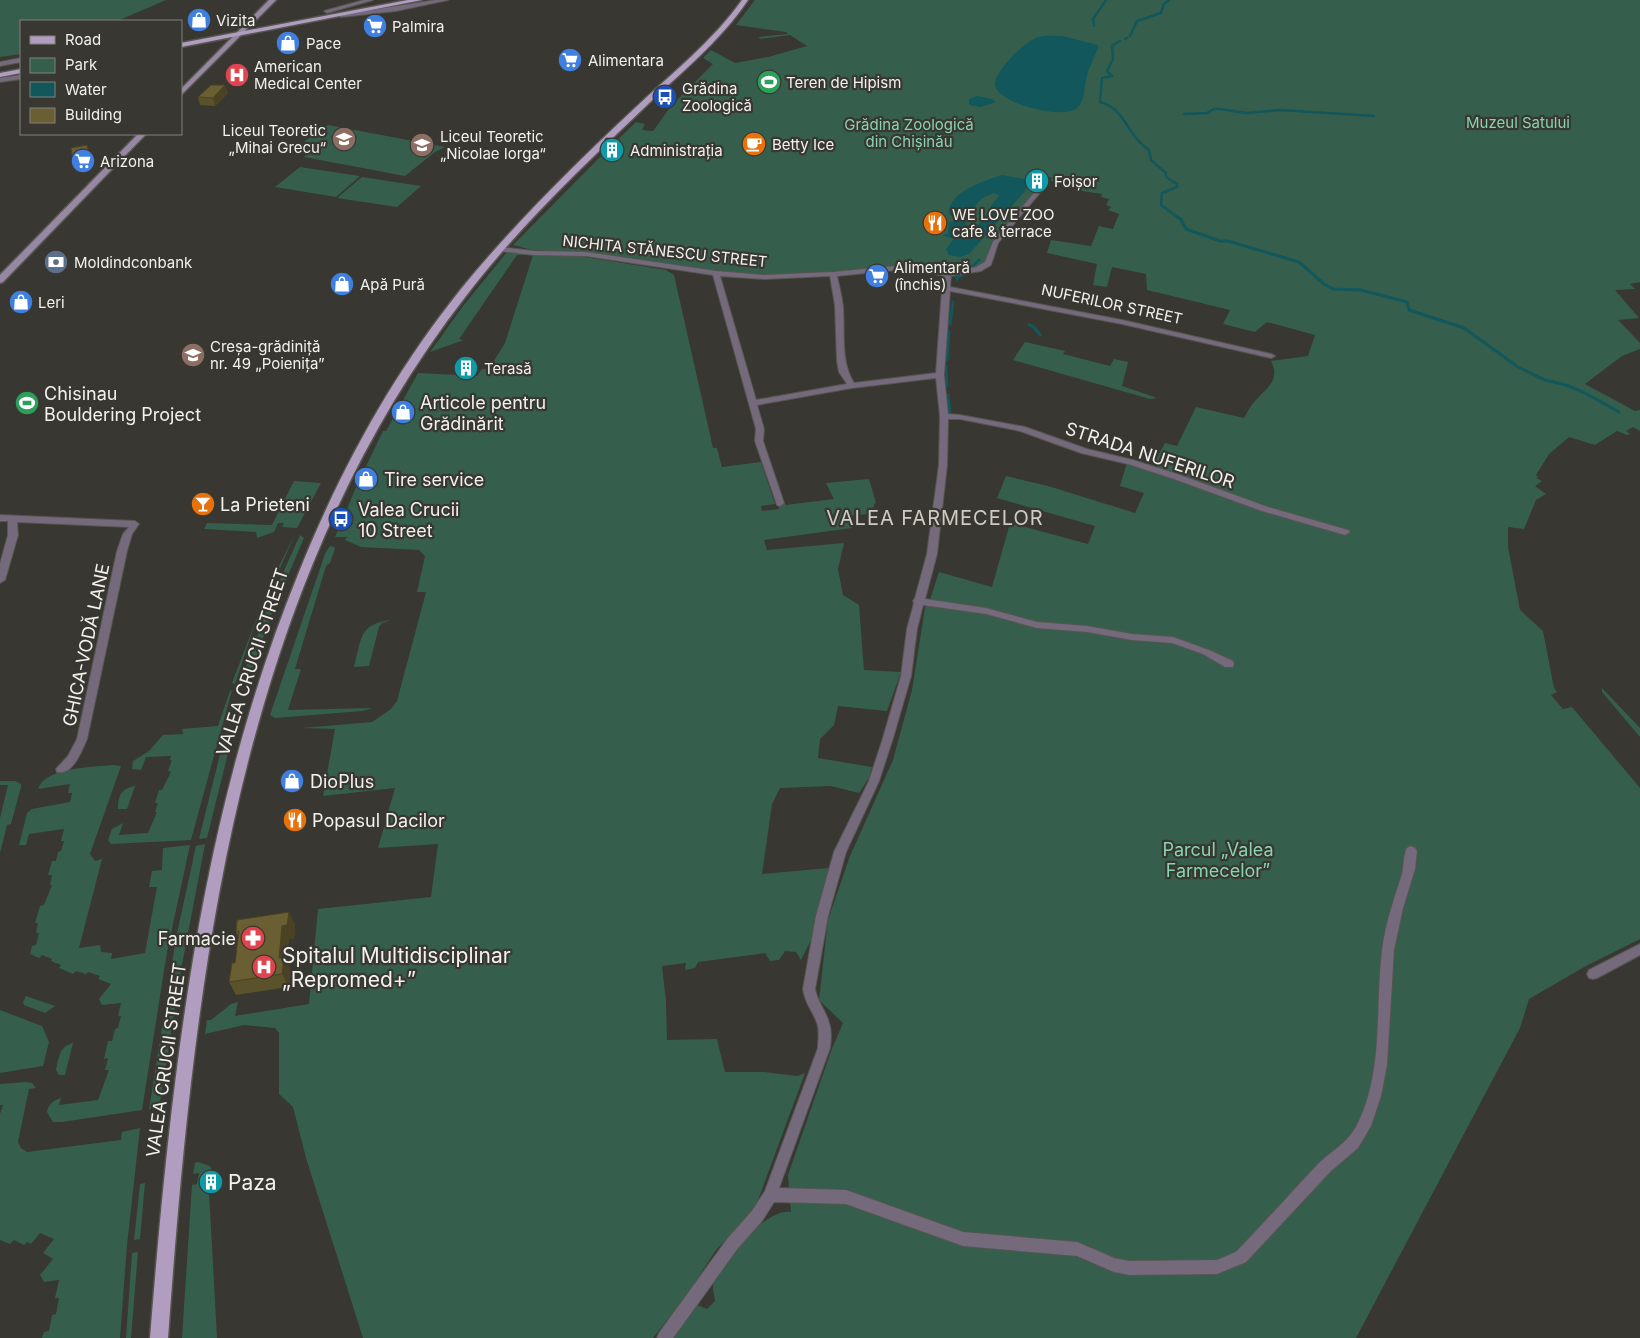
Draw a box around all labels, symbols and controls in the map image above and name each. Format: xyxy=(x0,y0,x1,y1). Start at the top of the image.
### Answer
shop icon: Vizita xyxy=(186,7,212,33)
place label: Vizita xyxy=(216,11,255,30)
supermarket icon: Palmira xyxy=(362,13,388,39)
place label: Palmira xyxy=(392,17,444,36)
legend xyxy=(20,20,182,135)
text: Road xyxy=(65,30,101,49)
shop icon: Pace xyxy=(275,30,301,56)
place label: Pace xyxy=(306,34,341,53)
supermarket icon: Alimentara xyxy=(557,47,583,73)
place label: Alimentara xyxy=(588,51,664,70)
text: Park xyxy=(65,55,98,74)
place label: American Medical Center xyxy=(254,57,362,93)
hospital icon: American Medical Center xyxy=(224,62,250,88)
sports icon: Teren de Hipism xyxy=(756,69,782,95)
place label: Teren de Hipism xyxy=(786,73,901,92)
place label: Grădina Zoologică xyxy=(682,79,752,115)
text: Water xyxy=(65,80,107,99)
bus stop icon: Grădina Zoologică xyxy=(652,84,678,110)
text: Building xyxy=(65,105,122,124)
park label: Muzeul Satului xyxy=(1466,113,1570,132)
park label: Grădina Zoologică din Chișinău xyxy=(844,115,974,151)
place label: Liceul Teoretic „Mihai Grecu“ xyxy=(222,121,326,157)
school or university icon: Liceul Teoretic „Mihai Grecu“ xyxy=(331,126,357,152)
place label: Liceul Teoretic „Nicolae Iorga“ xyxy=(440,127,546,163)
cafe icon: Betty Ice xyxy=(741,131,767,157)
school or university icon: Liceul Teoretic „Nicolae Iorga“ xyxy=(409,132,435,158)
place label: Betty Ice xyxy=(772,135,834,154)
building icon: Administrația xyxy=(599,137,625,163)
place label: Administrația xyxy=(630,141,723,160)
supermarket icon: Arizona xyxy=(70,148,96,174)
place label: Arizona xyxy=(100,152,154,171)
building icon: Foișor xyxy=(1024,168,1050,194)
place label: Foișor xyxy=(1054,172,1098,191)
place label: WE LOVE ZOO cafe & terrace xyxy=(952,205,1055,241)
restaurant icon: WE LOVE ZOO cafe & terrace xyxy=(922,210,948,236)
street label: NICHITA STĂNESCU STREET xyxy=(562,231,768,271)
bank icon: Moldindconbank xyxy=(43,249,69,275)
place label: Moldindconbank xyxy=(74,253,193,272)
place label: Alimentară (închis) xyxy=(894,258,970,294)
supermarket icon: Alimentară (închis) xyxy=(864,263,890,289)
shop icon: Apă Pură xyxy=(329,271,355,297)
place label: Apă Pură xyxy=(360,275,425,294)
street label: NUFERILOR STREET xyxy=(1040,280,1184,328)
shop icon: Leri xyxy=(8,289,34,315)
place label: Leri xyxy=(38,293,65,312)
place label: Creșa-grădiniță nr. 49 „Poienița” xyxy=(210,337,325,373)
school or university icon: Creșa-grădiniță nr. 49 „Poienița” xyxy=(180,342,206,368)
building icon: Terasă xyxy=(453,355,479,381)
place label: Terasă xyxy=(484,359,532,378)
place label: Chisinau Bouldering Project xyxy=(44,383,201,425)
sports icon: Chisinau Bouldering Project xyxy=(14,390,40,416)
place label: Articole pentru Grădinărit xyxy=(420,392,546,434)
shop icon: Articole pentru Grădinărit xyxy=(390,399,416,425)
street label: STRADA NUFERILOR xyxy=(1063,418,1238,492)
shop icon: Tire service xyxy=(353,466,379,492)
place label: Tire service xyxy=(384,469,484,490)
bar icon: La Prieteni xyxy=(190,491,216,517)
place label: La Prieteni xyxy=(220,494,310,515)
place label: Valea Crucii 10 Street xyxy=(358,499,459,541)
bus stop icon: Valea Crucii 10 Street xyxy=(328,506,354,532)
district label: VALEA FARMECELOR xyxy=(826,506,1044,530)
street label: GHICA-VODĂ LANE xyxy=(57,561,114,728)
street label: VALEA CRUCII STREET xyxy=(212,565,292,759)
shop icon: DioPlus xyxy=(279,768,305,794)
place label: DioPlus xyxy=(310,771,374,792)
restaurant icon: Popasul Dacilor xyxy=(282,807,308,833)
place label: Popasul Dacilor xyxy=(312,810,445,831)
park label: Parcul „Valea Farmecelor” xyxy=(1162,839,1274,881)
pharmacy icon: Farmacie xyxy=(240,925,266,951)
place label: Farmacie xyxy=(158,928,236,949)
place label: Spitalul Multidisciplinar „Repromed+” xyxy=(282,943,511,992)
hospital icon: Spitalul Multidisciplinar „Repromed+” xyxy=(251,954,277,980)
street label: VALEA CRUCII STREET xyxy=(142,961,190,1159)
building icon: Paza xyxy=(198,1169,224,1195)
place label: Paza xyxy=(228,1170,277,1195)

